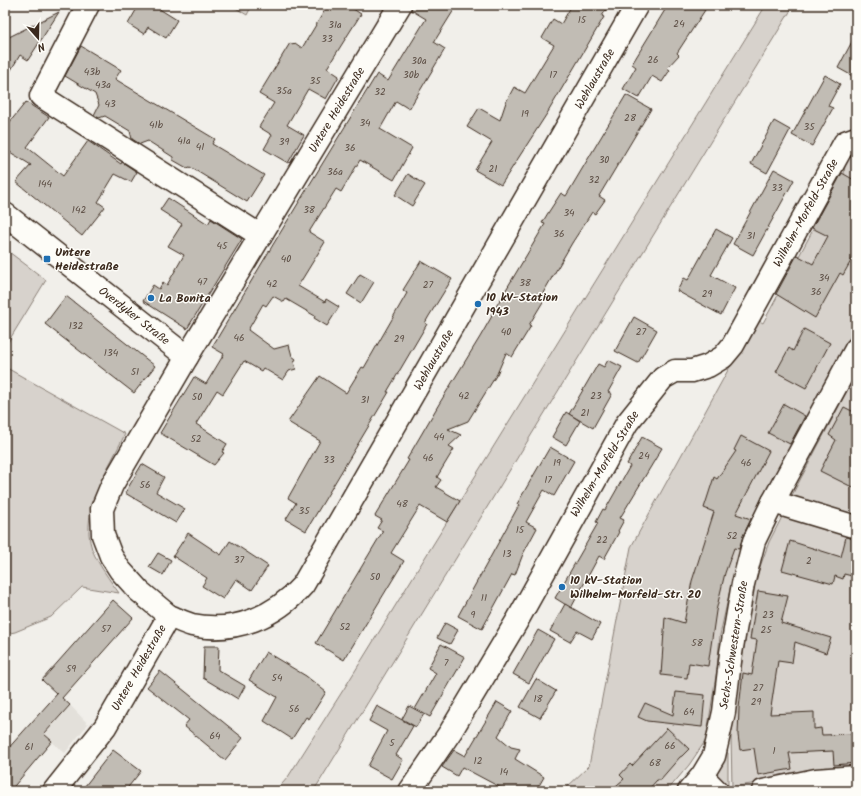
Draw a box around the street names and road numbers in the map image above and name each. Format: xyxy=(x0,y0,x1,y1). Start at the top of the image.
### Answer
street label: Wehlaustraße xyxy=(570,45,620,113)
street label: Untere Heidestraße xyxy=(304,63,370,157)
street label: Wilhelm-Morfeld-Straße xyxy=(768,155,844,271)
street label: Overdyker Straße xyxy=(94,282,174,350)
street label: Wehlaustraße xyxy=(409,326,459,394)
street label: Wilhelm-Morfeld-Straße xyxy=(566,407,645,521)
street label: Sechs-Schwestern-Straße xyxy=(714,579,754,711)
street label: Untere Heidestraße xyxy=(106,621,172,715)

